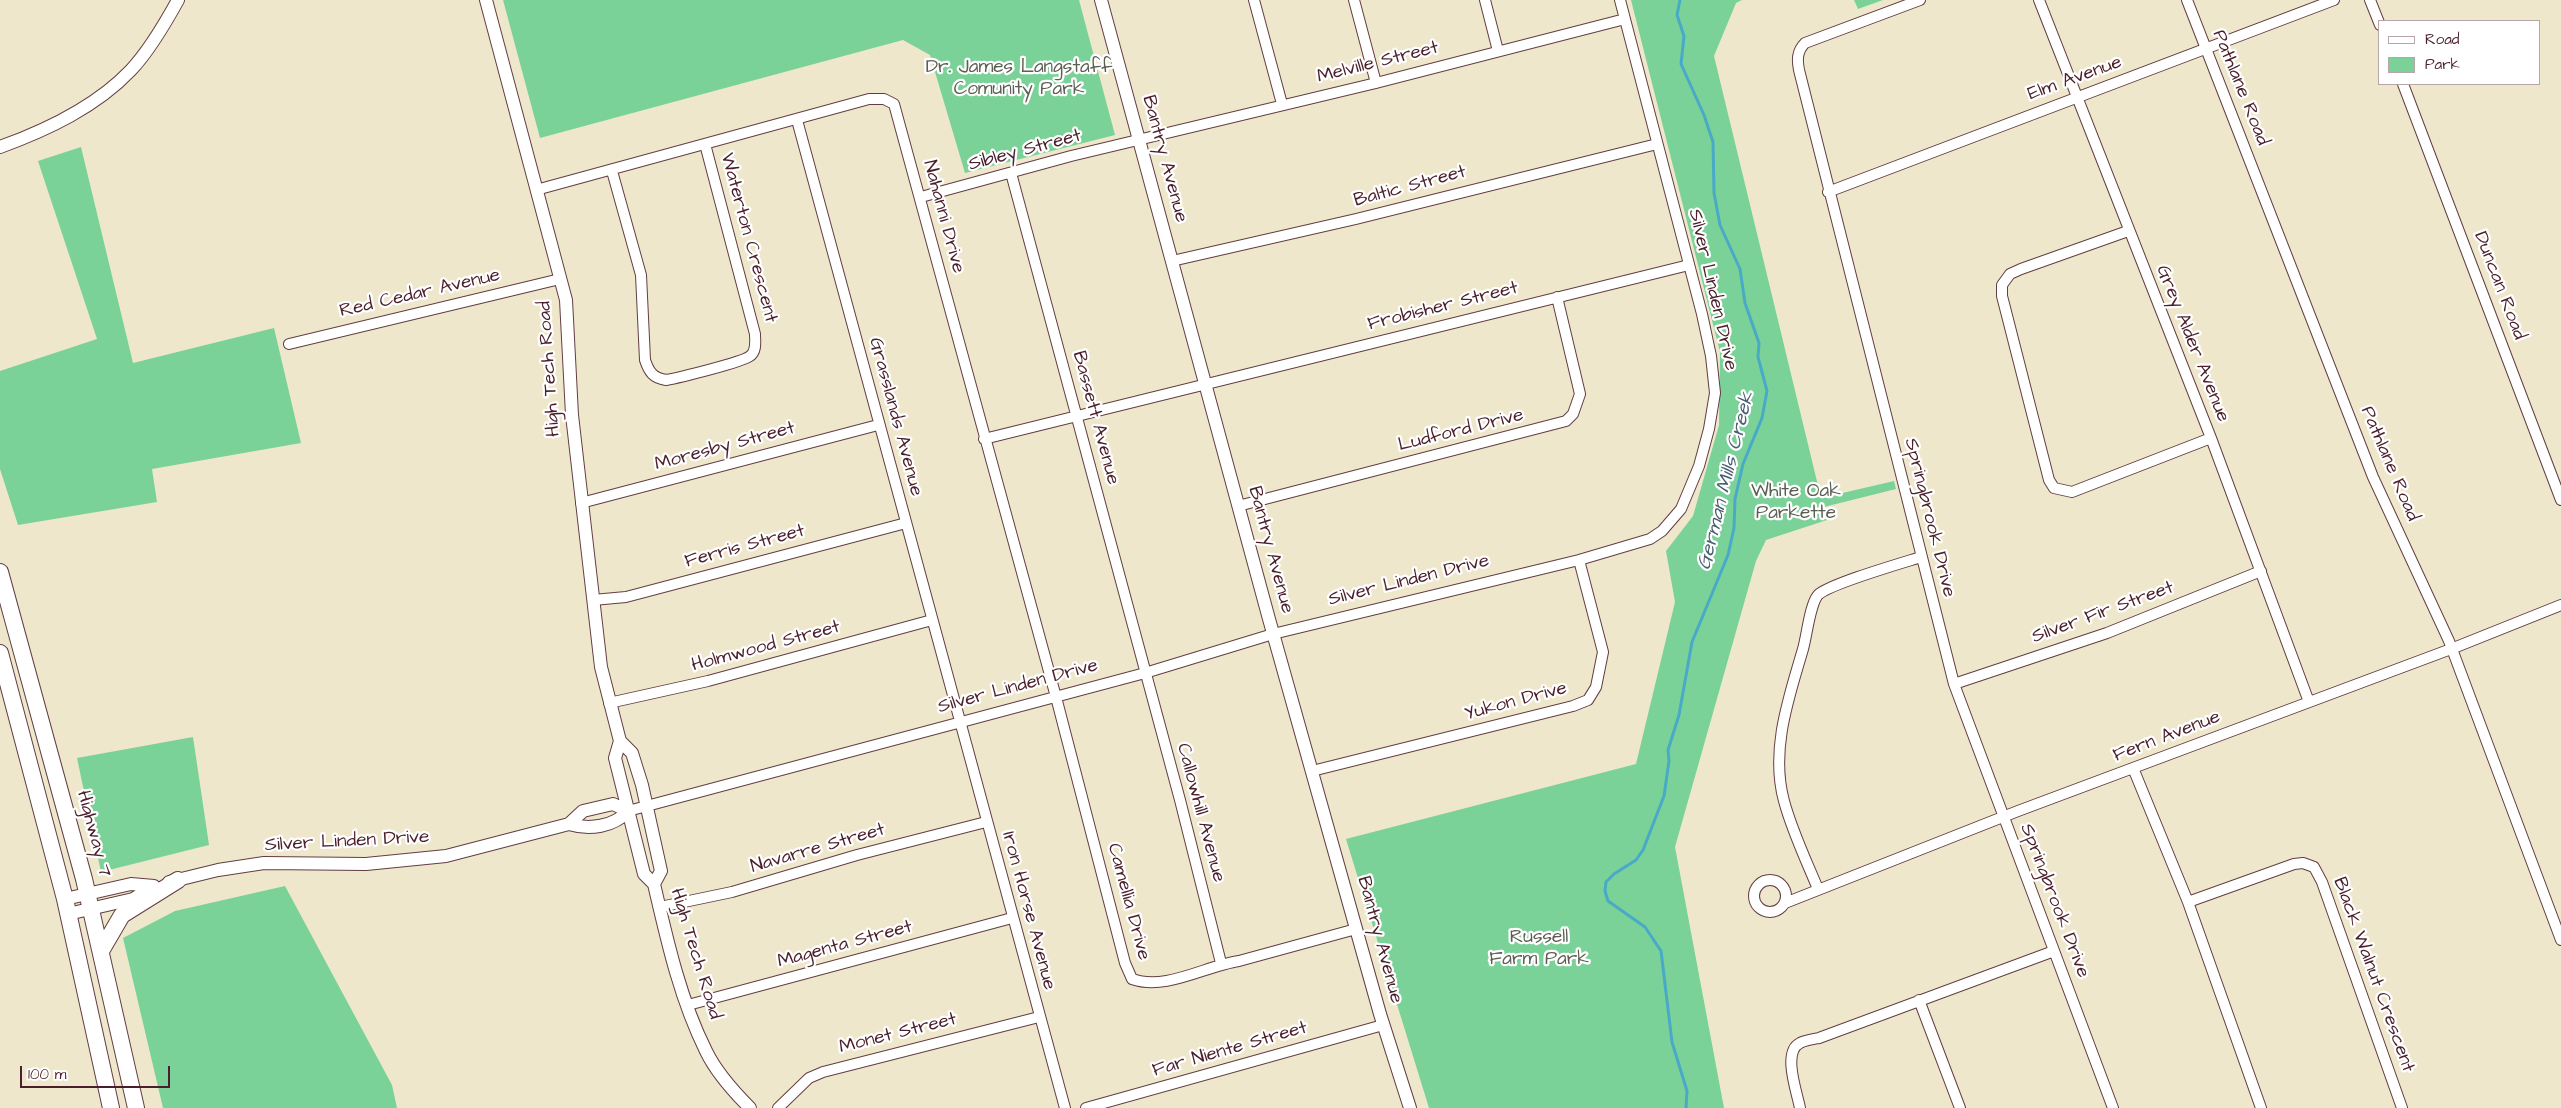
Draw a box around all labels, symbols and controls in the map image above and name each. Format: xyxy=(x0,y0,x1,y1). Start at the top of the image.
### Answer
legend xyxy=(2378,20,2541,85)
street label: Pathlane Road xyxy=(2206,27,2274,149)
text: Road xyxy=(2425,29,2459,50)
street label: Melville Street xyxy=(1315,37,1441,89)
street label: Elm Avenue xyxy=(2025,51,2125,107)
text: Park xyxy=(2425,54,2460,75)
park label: Dr. James Langstaff Comunity Park xyxy=(926,57,1112,101)
street label: Bantry Avenue xyxy=(1136,93,1192,225)
street label: Sibley Street xyxy=(966,125,1084,177)
street label: Waterton Crescent xyxy=(714,151,782,325)
street label: Nahanni Drive xyxy=(917,158,969,276)
street label: Baltic Street xyxy=(1352,161,1468,213)
street label: Silver Linden Drive xyxy=(1682,207,1742,373)
street label: Duncan Road xyxy=(2468,229,2530,343)
street label: Grey Alder Avenue xyxy=(2150,262,2234,426)
street label: Red Cedar Avenue xyxy=(337,264,503,324)
street label: Frobisher Street xyxy=(1366,277,1520,337)
street label: High Tech Road xyxy=(534,300,566,438)
street label: Grasslands Avenue xyxy=(863,335,927,499)
street label: Bassett Avenue xyxy=(1066,349,1124,487)
water label: German Mills Creek xyxy=(1693,390,1761,572)
street label: Pathlane Road xyxy=(2355,403,2423,525)
street label: Ludford Drive xyxy=(1396,404,1526,458)
street label: Moresby Street xyxy=(652,417,798,477)
street label: Springbrook Drive xyxy=(1898,436,1960,600)
park label: White Oak Parkette xyxy=(1751,481,1841,525)
street label: Bantry Avenue xyxy=(1242,484,1298,616)
street label: Ferris Street xyxy=(683,520,807,574)
street label: Silver Linden Drive xyxy=(1326,550,1492,612)
street label: Silver Fir Street xyxy=(2029,577,2177,649)
street label: Holmwood Street xyxy=(689,616,843,678)
street label: Silver Linden Drive xyxy=(935,655,1101,719)
street label: Yukon Drive xyxy=(1462,677,1570,727)
street label: Fern Avenue xyxy=(2110,706,2224,768)
street label: Callowhill Avenue xyxy=(1171,741,1229,885)
street label: Highway 7 xyxy=(71,788,115,880)
street label: Navarre Street xyxy=(748,819,888,879)
street label: Springbrook Drive xyxy=(2014,821,2094,981)
street label: Silver Linden Drive xyxy=(264,826,430,858)
street label: Iron Horse Avenue xyxy=(996,829,1060,993)
street label: Camellia Drive xyxy=(1101,841,1155,963)
street label: Bantry Avenue xyxy=(1351,874,1407,1006)
street label: Black Walnut Crescent xyxy=(2327,874,2419,1076)
street label: High Tech Road xyxy=(664,886,726,1022)
street label: Magenta Street xyxy=(775,916,915,974)
park label: Russell Farm Park xyxy=(1489,927,1589,971)
street label: Monet Street xyxy=(837,1008,959,1060)
street label: Far Niente Street xyxy=(1150,1017,1310,1083)
scale bar xyxy=(22,1056,172,1088)
text: 100 m xyxy=(28,1064,67,1085)

